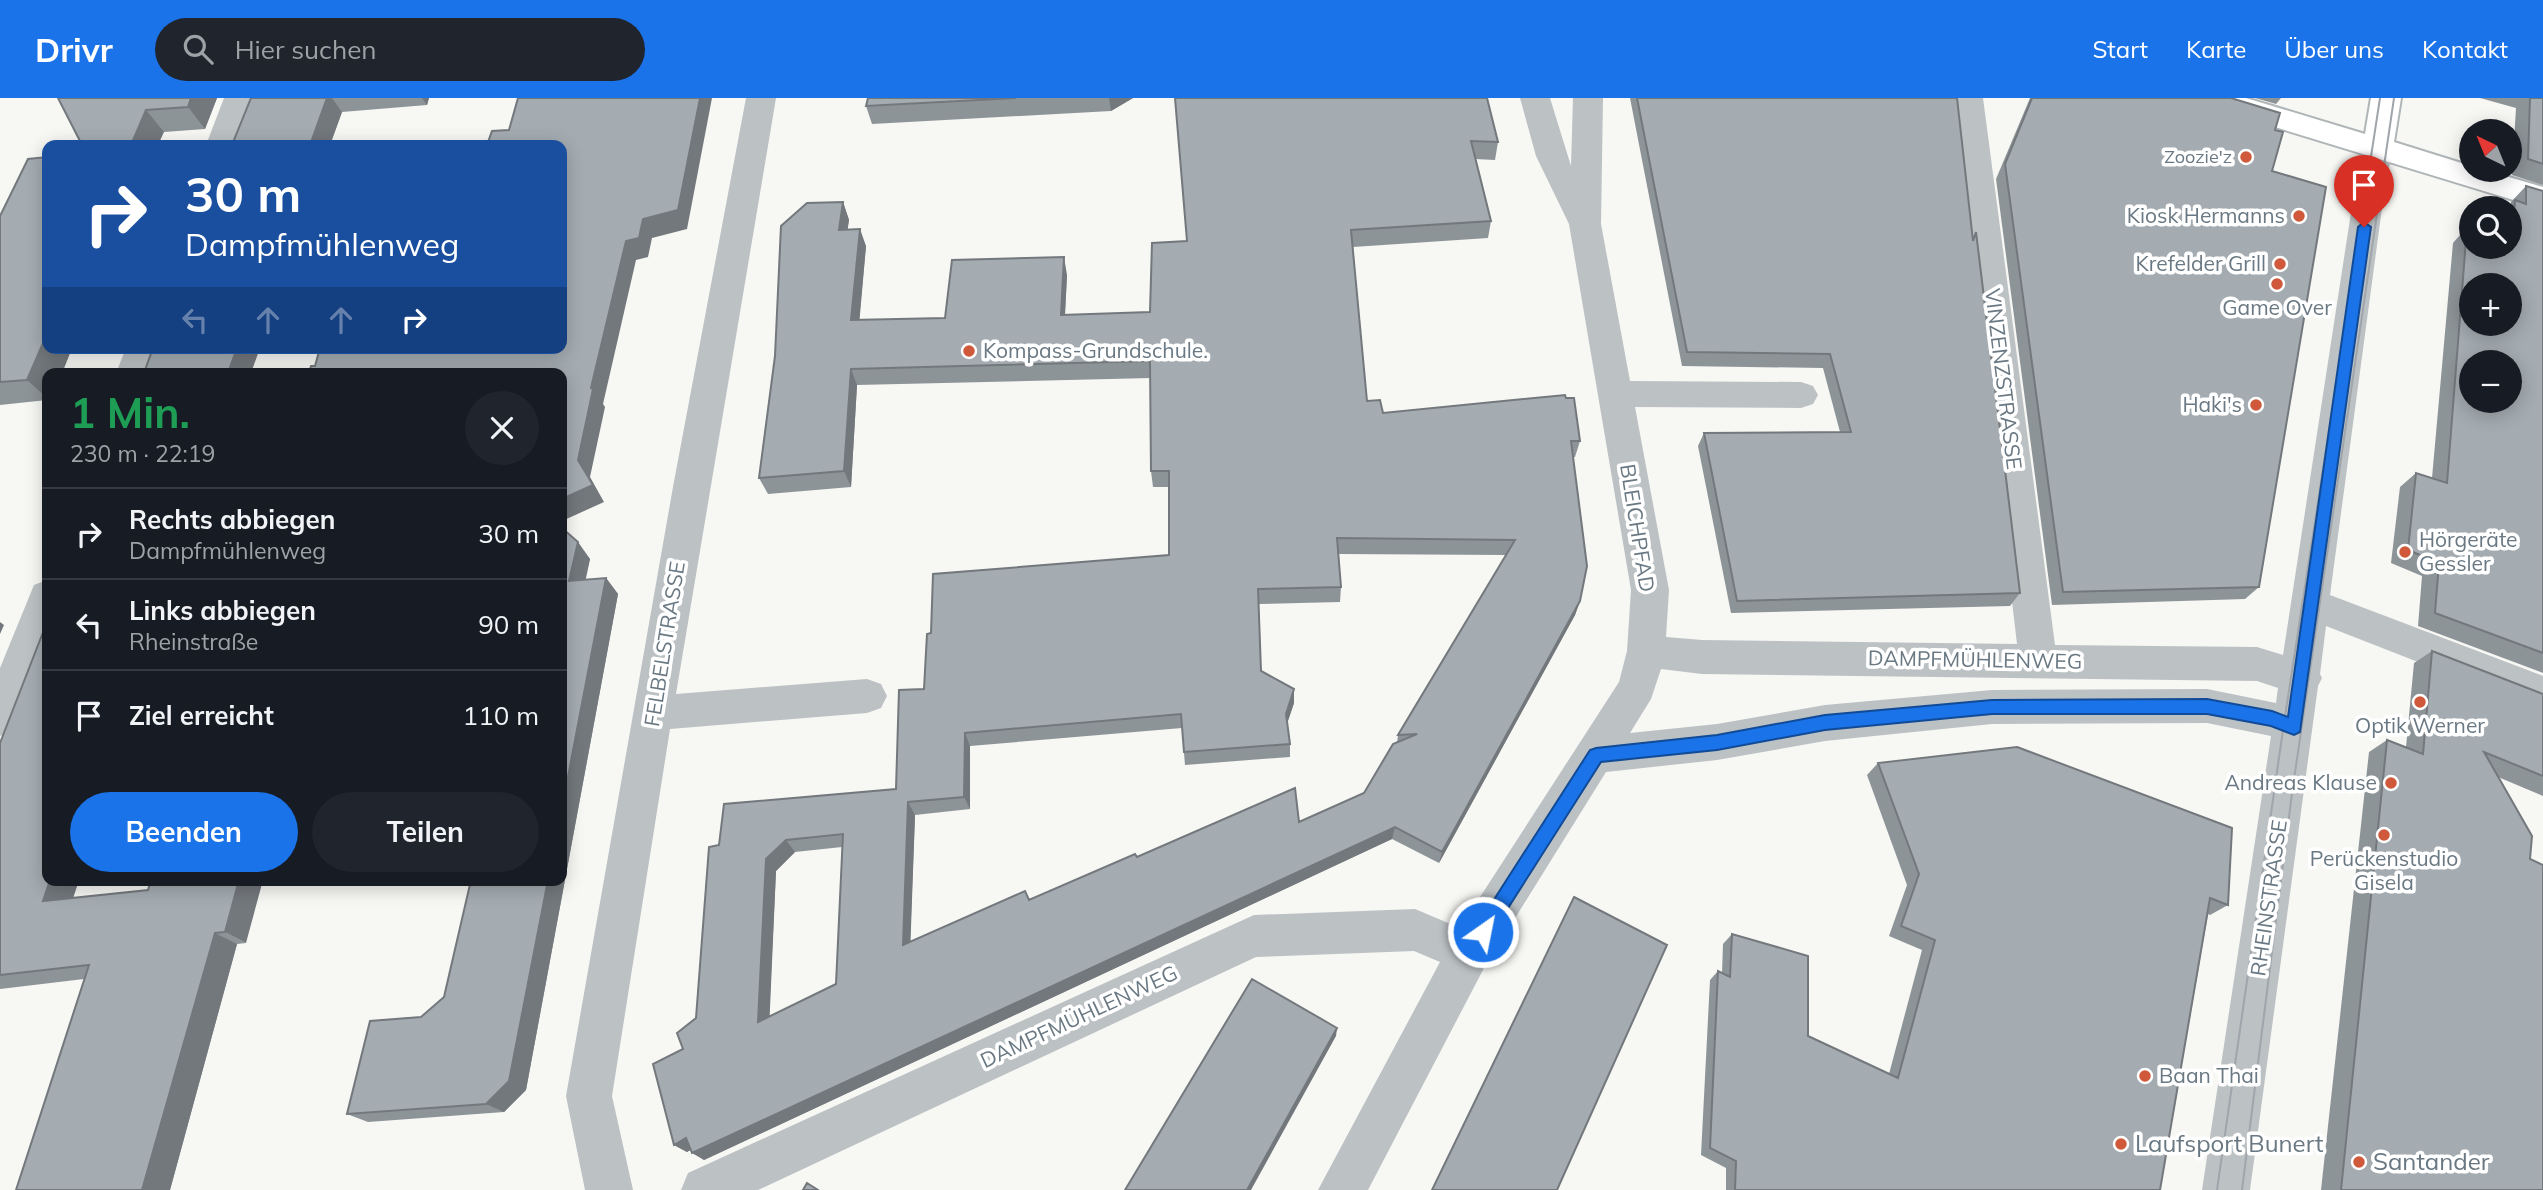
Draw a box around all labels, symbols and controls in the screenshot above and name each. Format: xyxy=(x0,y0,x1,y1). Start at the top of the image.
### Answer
search box xyxy=(155,18,645,81)
text: Drivr xyxy=(35,29,113,70)
icon: search xyxy=(179,30,217,68)
text: Hier suchen xyxy=(235,33,377,66)
text: Start xyxy=(2092,34,2148,64)
text: Karte xyxy=(2186,34,2246,64)
text: Über uns xyxy=(2284,34,2384,64)
text: Kontakt xyxy=(2422,34,2508,64)
north arrow xyxy=(2459,119,2522,182)
map controls xyxy=(2459,119,2522,413)
place label: Zoozie'z xyxy=(2164,145,2232,168)
marker: Zoozie'z xyxy=(2238,149,2254,165)
pin xyxy=(2334,155,2394,227)
text: 30 m xyxy=(185,163,301,224)
icon: arrive xyxy=(2345,166,2383,204)
icon: right xyxy=(70,168,161,259)
button: search xyxy=(2459,196,2522,259)
place label: Kiosk Hermanns xyxy=(2127,202,2285,228)
marker: Kiosk Hermanns xyxy=(2291,208,2307,224)
text: Dampfmühlenweg xyxy=(185,224,459,264)
place label: Krefelder Grill xyxy=(2135,250,2266,276)
marker: Krefelder Grill xyxy=(2272,256,2288,272)
button: + xyxy=(2459,273,2522,336)
marker: Game Over xyxy=(2269,276,2285,292)
street label: VINZENZSTRASSE xyxy=(1980,287,2028,471)
place label: Game Over xyxy=(2222,294,2332,320)
icon: left xyxy=(176,301,214,339)
icon: ahead xyxy=(249,301,287,339)
icon: ahead xyxy=(322,301,360,339)
icon: right xyxy=(395,301,433,339)
place label: Kompass-Grundschule. xyxy=(983,337,1208,363)
marker: Kompass-Grundschule. xyxy=(961,343,977,359)
button: − xyxy=(2459,350,2522,413)
text: 1 Min. xyxy=(70,386,190,439)
button: close xyxy=(465,391,539,465)
place label: Haki's xyxy=(2182,391,2242,417)
marker: Haki's xyxy=(2248,397,2264,413)
text: 230 m · 22:19 xyxy=(70,439,215,468)
street label: BLEICHPFAD xyxy=(1615,462,1661,594)
text: Rechts abbiegen xyxy=(129,503,335,536)
icon: right xyxy=(70,515,108,553)
text: 30 m xyxy=(478,517,539,550)
place label: Hörgeräte Gessler xyxy=(2419,526,2518,576)
text: Dampfmühlenweg xyxy=(129,536,326,565)
marker: Hörgeräte Gessler xyxy=(2397,544,2413,560)
street label: FELBELSTRASSE xyxy=(638,559,690,728)
text: Links abbiegen xyxy=(129,594,316,627)
icon: left xyxy=(70,606,108,644)
text: 90 m xyxy=(478,608,539,641)
text: Rheinstraße xyxy=(129,627,258,656)
street label: DAMPFMÜHLENWEG xyxy=(1868,644,2082,674)
marker: Optik Werner xyxy=(2412,694,2428,710)
icon: arrive xyxy=(70,697,108,735)
text: Ziel erreicht xyxy=(129,699,274,732)
text: 110 m xyxy=(463,699,539,732)
place label: Optik Werner xyxy=(2355,712,2485,738)
place label: Andreas Klause xyxy=(2224,769,2377,795)
marker: Andreas Klause xyxy=(2383,775,2399,791)
button: Beenden xyxy=(70,792,298,872)
button: Teilen xyxy=(312,792,539,872)
street label: RHEINSTRASSE xyxy=(2244,818,2292,978)
marker: Perückenstudio Gisela xyxy=(2376,827,2392,843)
place label: Perückenstudio Gisela xyxy=(2310,845,2458,895)
position arrow xyxy=(1446,895,1520,969)
street label: DAMPFMÜHLENWEG xyxy=(976,959,1181,1073)
place label: Baan Thai xyxy=(2159,1062,2259,1088)
marker: Baan Thai xyxy=(2137,1068,2153,1084)
place label: Laufsport Bunert xyxy=(2135,1128,2323,1158)
marker: Laufsport Bunert xyxy=(2113,1136,2129,1152)
place label: Santander xyxy=(2373,1146,2490,1176)
marker: Santander xyxy=(2351,1154,2367,1170)

